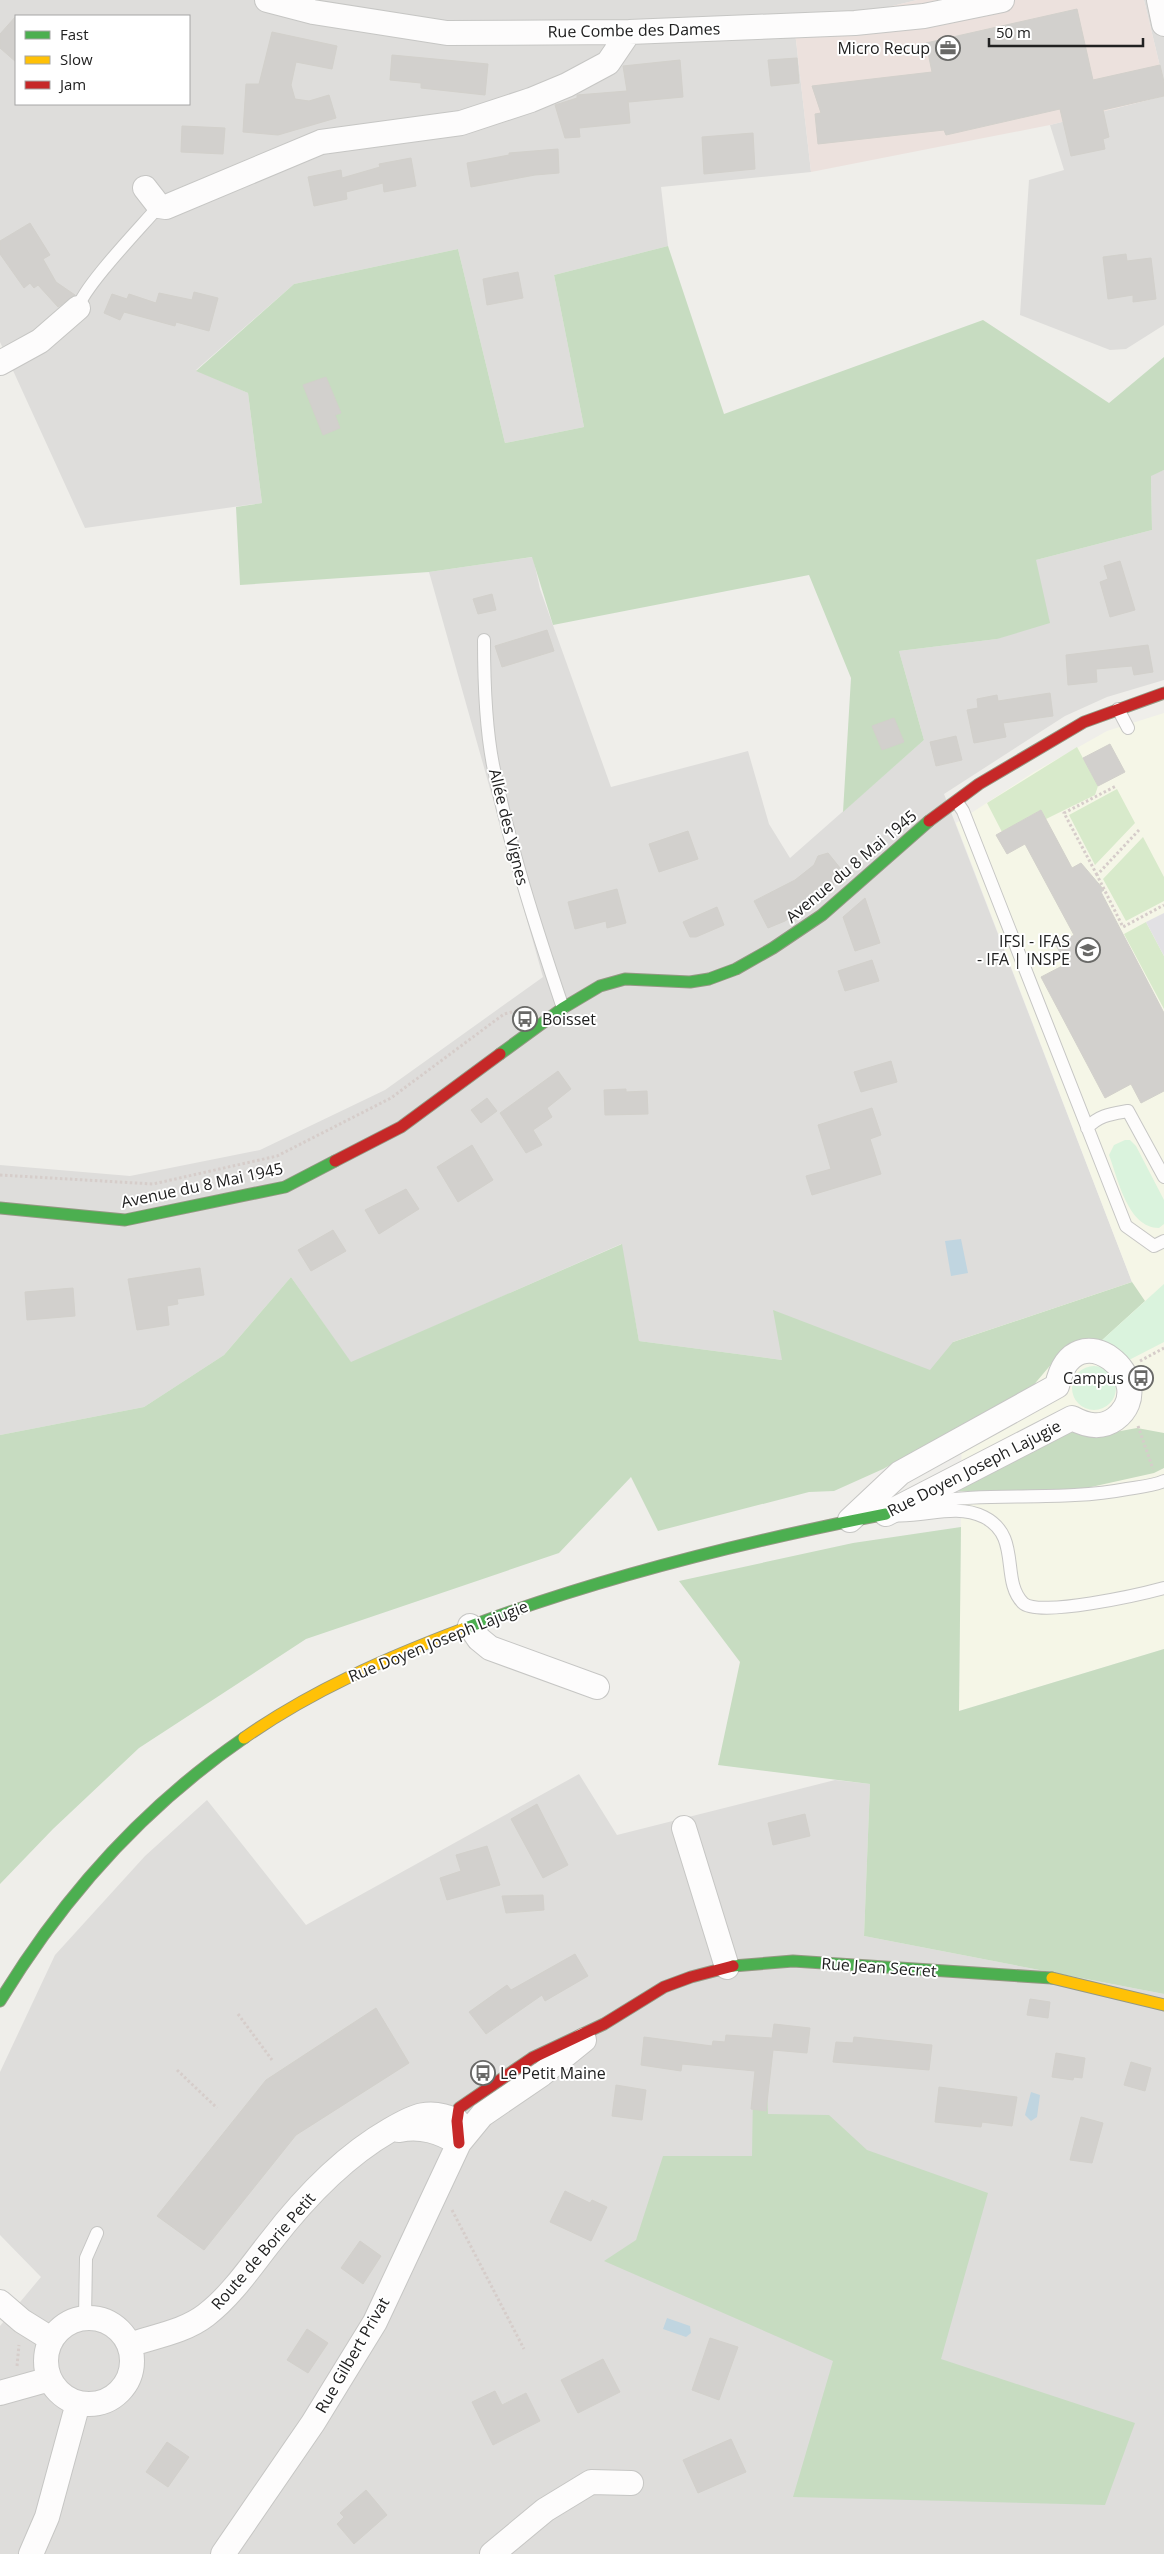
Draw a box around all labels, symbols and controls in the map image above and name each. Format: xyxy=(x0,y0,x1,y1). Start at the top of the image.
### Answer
legend xyxy=(15,15,190,105)
scale bar xyxy=(989,15,1143,47)
street label: Rue Combe des Dames xyxy=(547,17,721,43)
text: 50 m xyxy=(996,22,1031,42)
text: Fast xyxy=(60,24,89,44)
office icon: Micro Recup xyxy=(935,35,961,61)
place label: Micro Recup xyxy=(837,37,930,59)
text: Slow xyxy=(60,49,93,69)
text: Jam xyxy=(58,74,86,94)
street label: Allée des Vignes xyxy=(484,766,534,888)
street label: Avenue du 8 Mai 1945 xyxy=(781,805,921,927)
place label: IFSI - IFAS - IFA | INSPE xyxy=(977,930,1070,970)
school or university icon: IFSI - IFAS - IFA | INSPE xyxy=(1075,937,1101,963)
bus stop icon: Boisset xyxy=(512,1006,538,1032)
place label: Boisset xyxy=(542,1008,596,1030)
street label: Avenue du 8 Mai 1945 xyxy=(119,1157,285,1213)
bus stop icon: Campus xyxy=(1128,1365,1154,1391)
place label: Campus xyxy=(1063,1367,1124,1389)
street label: Rue Doyen Joseph Lajugie xyxy=(883,1415,1065,1521)
street label: Rue Doyen Joseph Lajugie xyxy=(345,1595,531,1687)
street label: Rue Jean Secret xyxy=(821,1952,938,1982)
bus stop icon: Le Petit Maine xyxy=(470,2060,496,2086)
place label: Le Petit Maine xyxy=(500,2062,606,2084)
street label: Route de Borie Petit xyxy=(206,2187,320,2314)
street label: Rue Gilbert Privat xyxy=(310,2293,394,2417)

